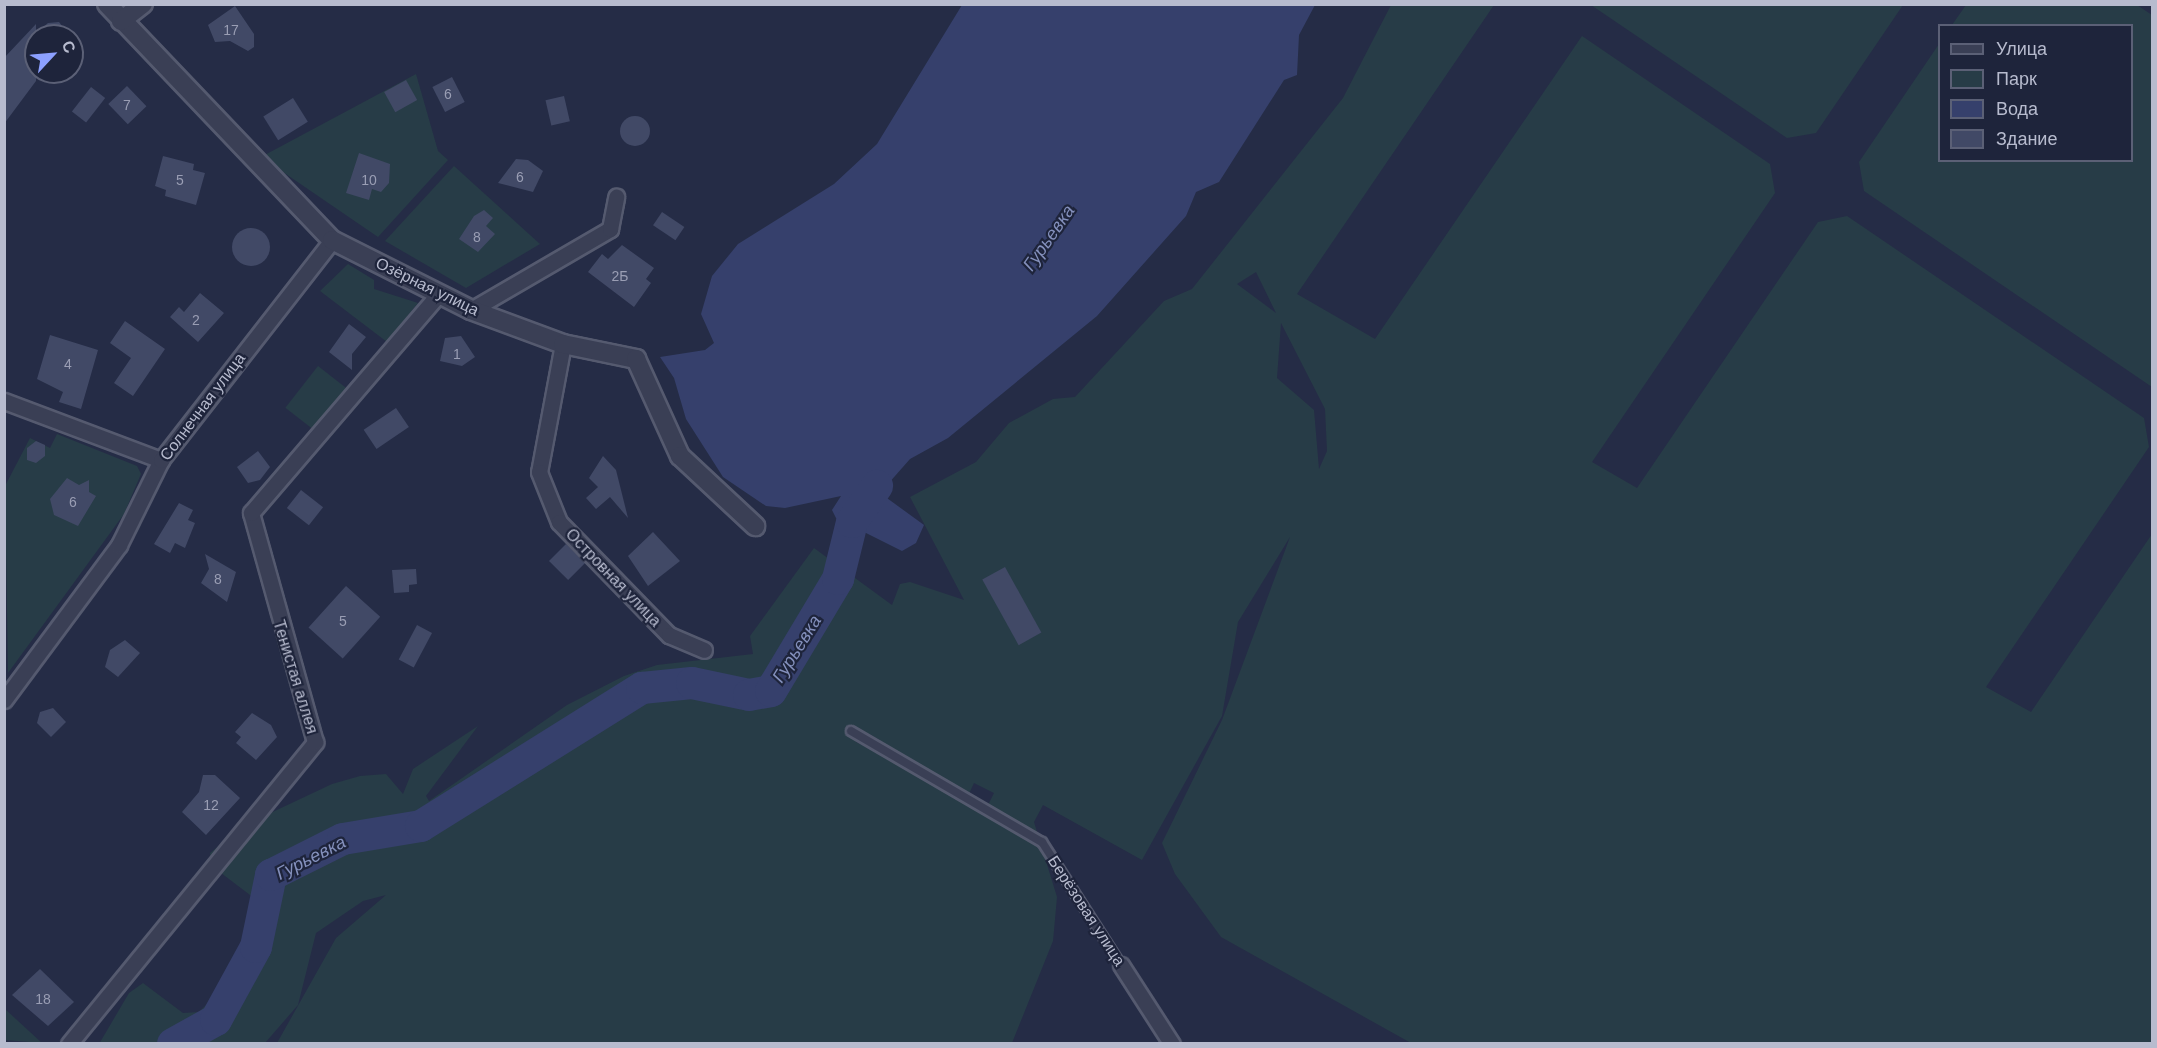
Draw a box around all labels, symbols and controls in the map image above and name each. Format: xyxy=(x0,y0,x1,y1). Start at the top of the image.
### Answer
house number: 17 xyxy=(223,22,239,38)
north arrow xyxy=(24,24,84,84)
legend xyxy=(1938,24,2133,162)
text: С xyxy=(59,38,79,56)
text: Улица xyxy=(1996,39,2047,59)
text: Парк xyxy=(1996,69,2037,89)
house number: 6 xyxy=(444,86,452,102)
house number: 7 xyxy=(123,97,131,113)
text: Вода xyxy=(1996,99,2038,119)
text: Здание xyxy=(1996,129,2057,149)
house number: 6 xyxy=(516,169,524,185)
house number: 5 xyxy=(176,172,184,188)
house number: 10 xyxy=(361,172,377,188)
water label: Гурьевка xyxy=(1019,201,1079,275)
house number: 8 xyxy=(473,229,481,245)
street label: Озёрная улица xyxy=(372,254,482,320)
house number: 2Б xyxy=(612,268,628,284)
house number: 2 xyxy=(192,312,200,328)
house number: 1 xyxy=(453,346,461,362)
street label: Солнечная улица xyxy=(156,349,250,465)
house number: 4 xyxy=(64,356,72,372)
house number: 6 xyxy=(69,494,77,510)
street label: Островная улица xyxy=(561,525,665,631)
house number: 8 xyxy=(214,571,222,587)
water label: Гурьевка xyxy=(768,611,826,687)
house number: 5 xyxy=(339,613,347,629)
street label: Тенистая аллея xyxy=(269,618,321,736)
house number: 12 xyxy=(203,797,219,813)
water label: Гурьевка xyxy=(273,831,349,885)
street label: Берёзовая улица xyxy=(1043,852,1129,970)
house number: 18 xyxy=(35,991,51,1007)

